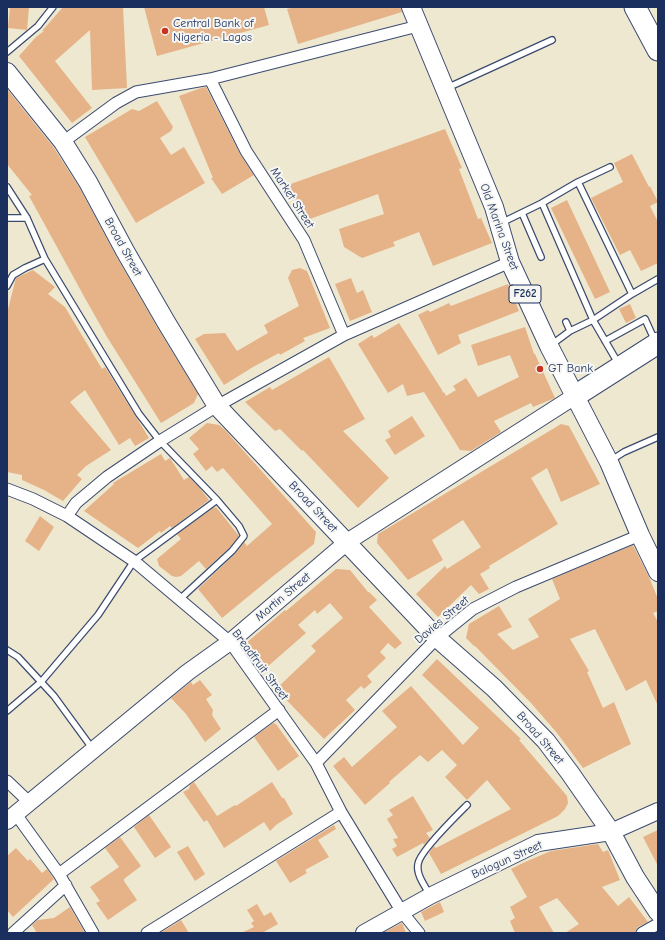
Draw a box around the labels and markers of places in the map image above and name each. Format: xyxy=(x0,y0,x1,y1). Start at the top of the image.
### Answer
place label: Central Bank of Nigeria - Lagos xyxy=(173,17,254,45)
marker: Central Bank of Nigeria - Lagos xyxy=(160,26,170,36)
place label: GT Bank xyxy=(548,362,593,376)
marker: GT Bank xyxy=(535,364,545,374)

